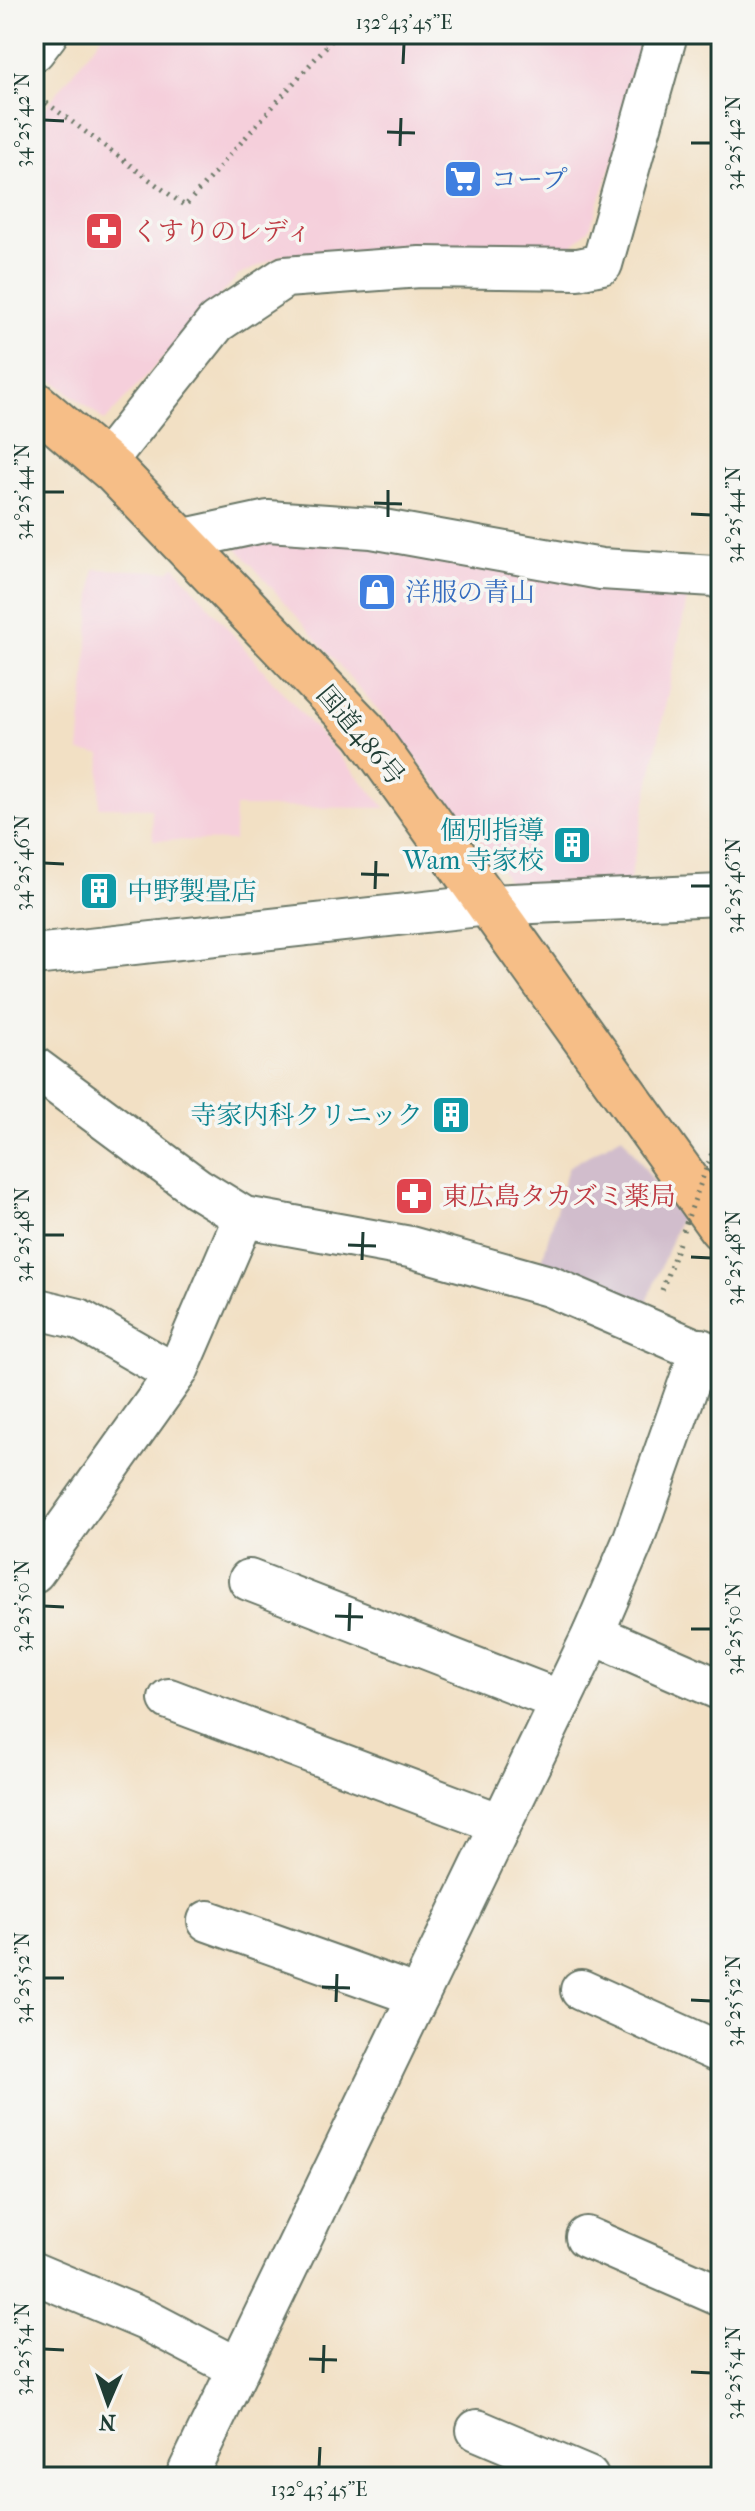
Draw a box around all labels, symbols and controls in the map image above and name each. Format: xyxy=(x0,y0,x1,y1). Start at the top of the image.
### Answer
text: 132°43'45"E xyxy=(355,11,453,34)
text: 34°25'42"N xyxy=(11,72,34,168)
text: 34°25'42"N xyxy=(722,95,745,191)
supermarket icon: コープ xyxy=(442,158,484,200)
place label: コープ xyxy=(491,164,568,195)
pharmacy icon: くすりのレディ xyxy=(83,210,125,252)
place label: くすりのレディ xyxy=(132,216,312,247)
text: 34°25'44"N xyxy=(11,443,34,541)
text: 34°25'44"N xyxy=(722,466,745,564)
shop icon: 洋服の青山 xyxy=(356,571,398,613)
place label: 洋服の青山 xyxy=(405,577,535,608)
street label: 国道486号 xyxy=(310,679,411,791)
text: 34°25'46"N xyxy=(11,815,34,911)
place label: 個別指導 Wam 寺家校 xyxy=(402,815,544,876)
building icon: 個別指導 Wam 寺家校 xyxy=(551,824,593,866)
text: 34°25'46"N xyxy=(722,838,745,934)
building icon: 中野製畳店 xyxy=(78,870,120,912)
place label: 中野製畳店 xyxy=(127,876,257,907)
building icon: 寺家内科クリニック xyxy=(430,1094,472,1136)
place label: 寺家内科クリニック xyxy=(191,1100,423,1131)
pharmacy icon: 東広島タカズミ薬局 xyxy=(393,1175,435,1217)
place label: 東広島タカズミ薬局 xyxy=(442,1181,676,1212)
text: 34°25'48"N xyxy=(11,1187,34,1283)
text: 34°25'48"N xyxy=(722,1210,745,1306)
text: 34°25'50"N xyxy=(11,1559,34,1653)
text: 34°25'50"N xyxy=(722,1582,745,1676)
text: 34°25'52"N xyxy=(11,1932,34,2024)
text: 34°25'52"N xyxy=(722,1955,745,2047)
text: 34°25'54"N xyxy=(11,2302,34,2396)
text: 34°25'54"N xyxy=(722,2326,745,2420)
north arrow xyxy=(68,2363,148,2443)
text: N xyxy=(98,2409,116,2435)
text: 132°43'45"E xyxy=(270,2478,368,2501)

